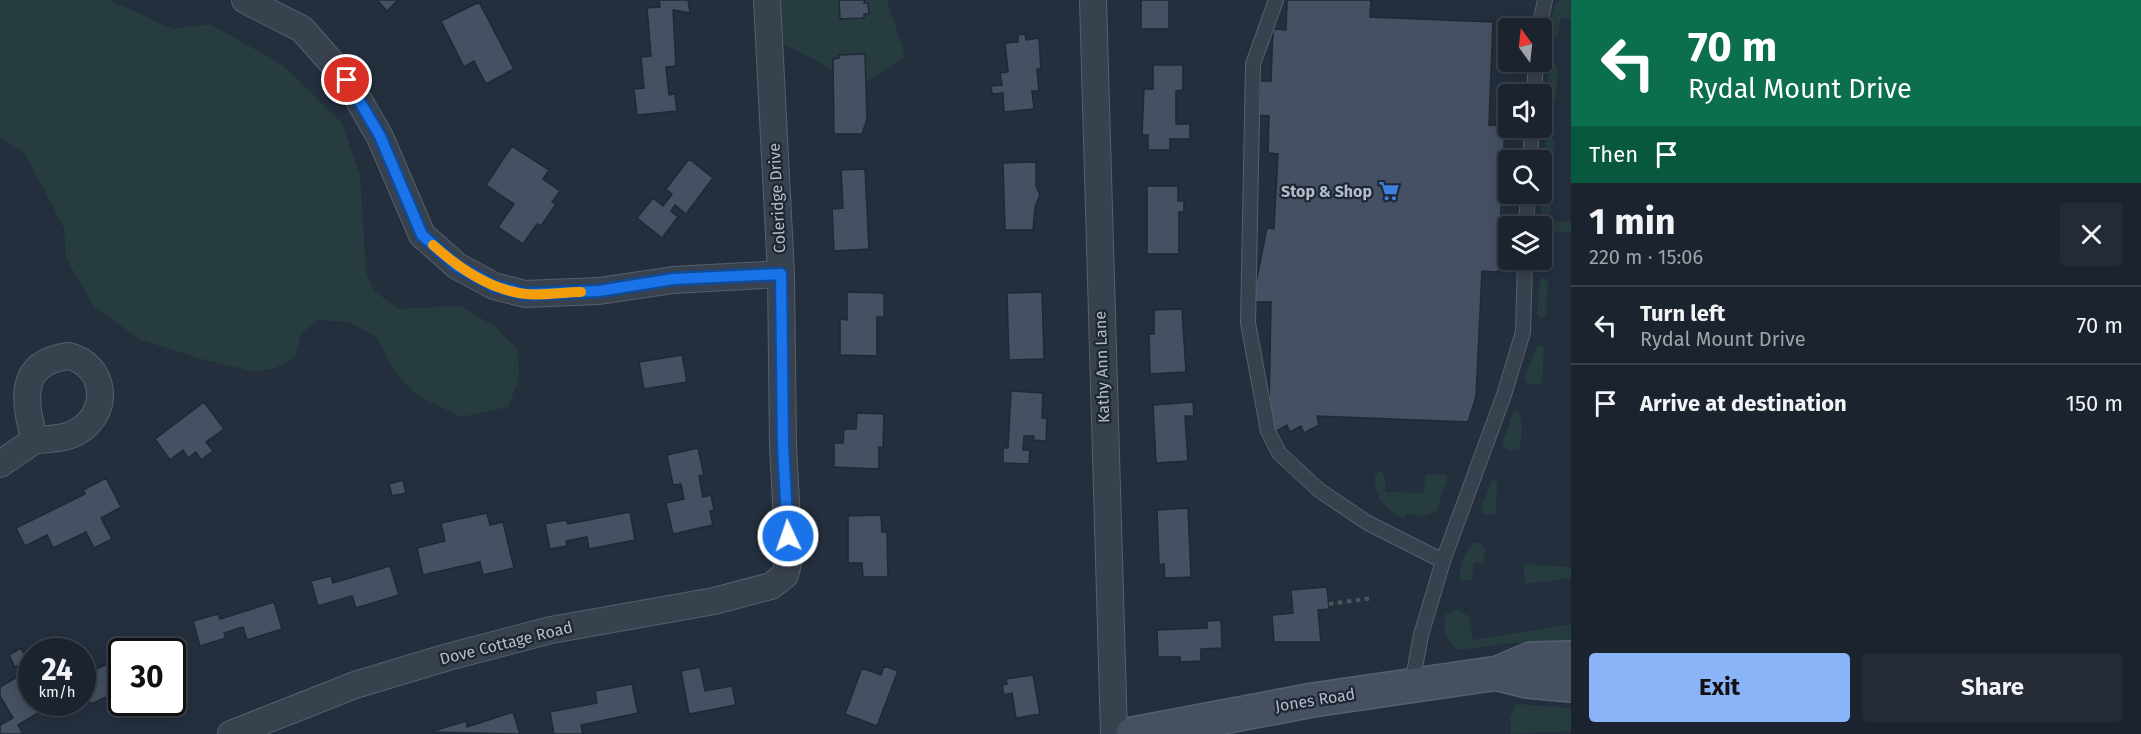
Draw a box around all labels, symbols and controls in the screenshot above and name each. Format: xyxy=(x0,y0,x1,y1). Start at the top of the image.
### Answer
north arrow xyxy=(1498,18,1552,72)
map controls xyxy=(1498,18,1552,270)
text: 70 m xyxy=(1688,22,1777,72)
icon: left xyxy=(1589,24,1667,102)
pin xyxy=(321,54,372,105)
icon: arrive xyxy=(330,63,363,96)
text: Rydal Mount Drive xyxy=(1688,73,1912,105)
button: sound xyxy=(1498,84,1552,138)
icon: arrive xyxy=(1650,138,1683,171)
text: Then xyxy=(1589,141,1638,168)
street label: Coleridge Drive xyxy=(765,143,789,253)
button: search xyxy=(1498,150,1552,204)
supermarket icon: Stop & Shop xyxy=(1377,179,1401,203)
place label: Stop & Shop xyxy=(1281,182,1372,201)
text: 1 min xyxy=(1589,200,1676,244)
button: close xyxy=(2060,203,2123,266)
button: layers xyxy=(1498,216,1552,270)
text: 220 m · 15:06 xyxy=(1589,245,1703,269)
text: Turn left xyxy=(1640,300,1725,327)
icon: left xyxy=(1589,309,1622,342)
street label: Kathy Ann Lane xyxy=(1091,311,1113,423)
text: 70 m xyxy=(2077,312,2123,339)
text: Rydal Mount Drive xyxy=(1640,327,1806,351)
icon: arrive xyxy=(1589,387,1622,420)
text: Arrive at destination xyxy=(1640,390,1847,417)
text: 150 m xyxy=(2065,390,2123,417)
position arrow xyxy=(756,504,820,568)
street label: Dove Cottage Road xyxy=(438,617,574,669)
speed limit sign: 30 xyxy=(108,638,186,716)
text: 24 xyxy=(41,652,73,688)
button: Exit xyxy=(1589,653,1850,722)
button: Share xyxy=(1862,653,2123,722)
text: km/h xyxy=(38,683,76,701)
street label: Jones Road xyxy=(1274,684,1356,716)

